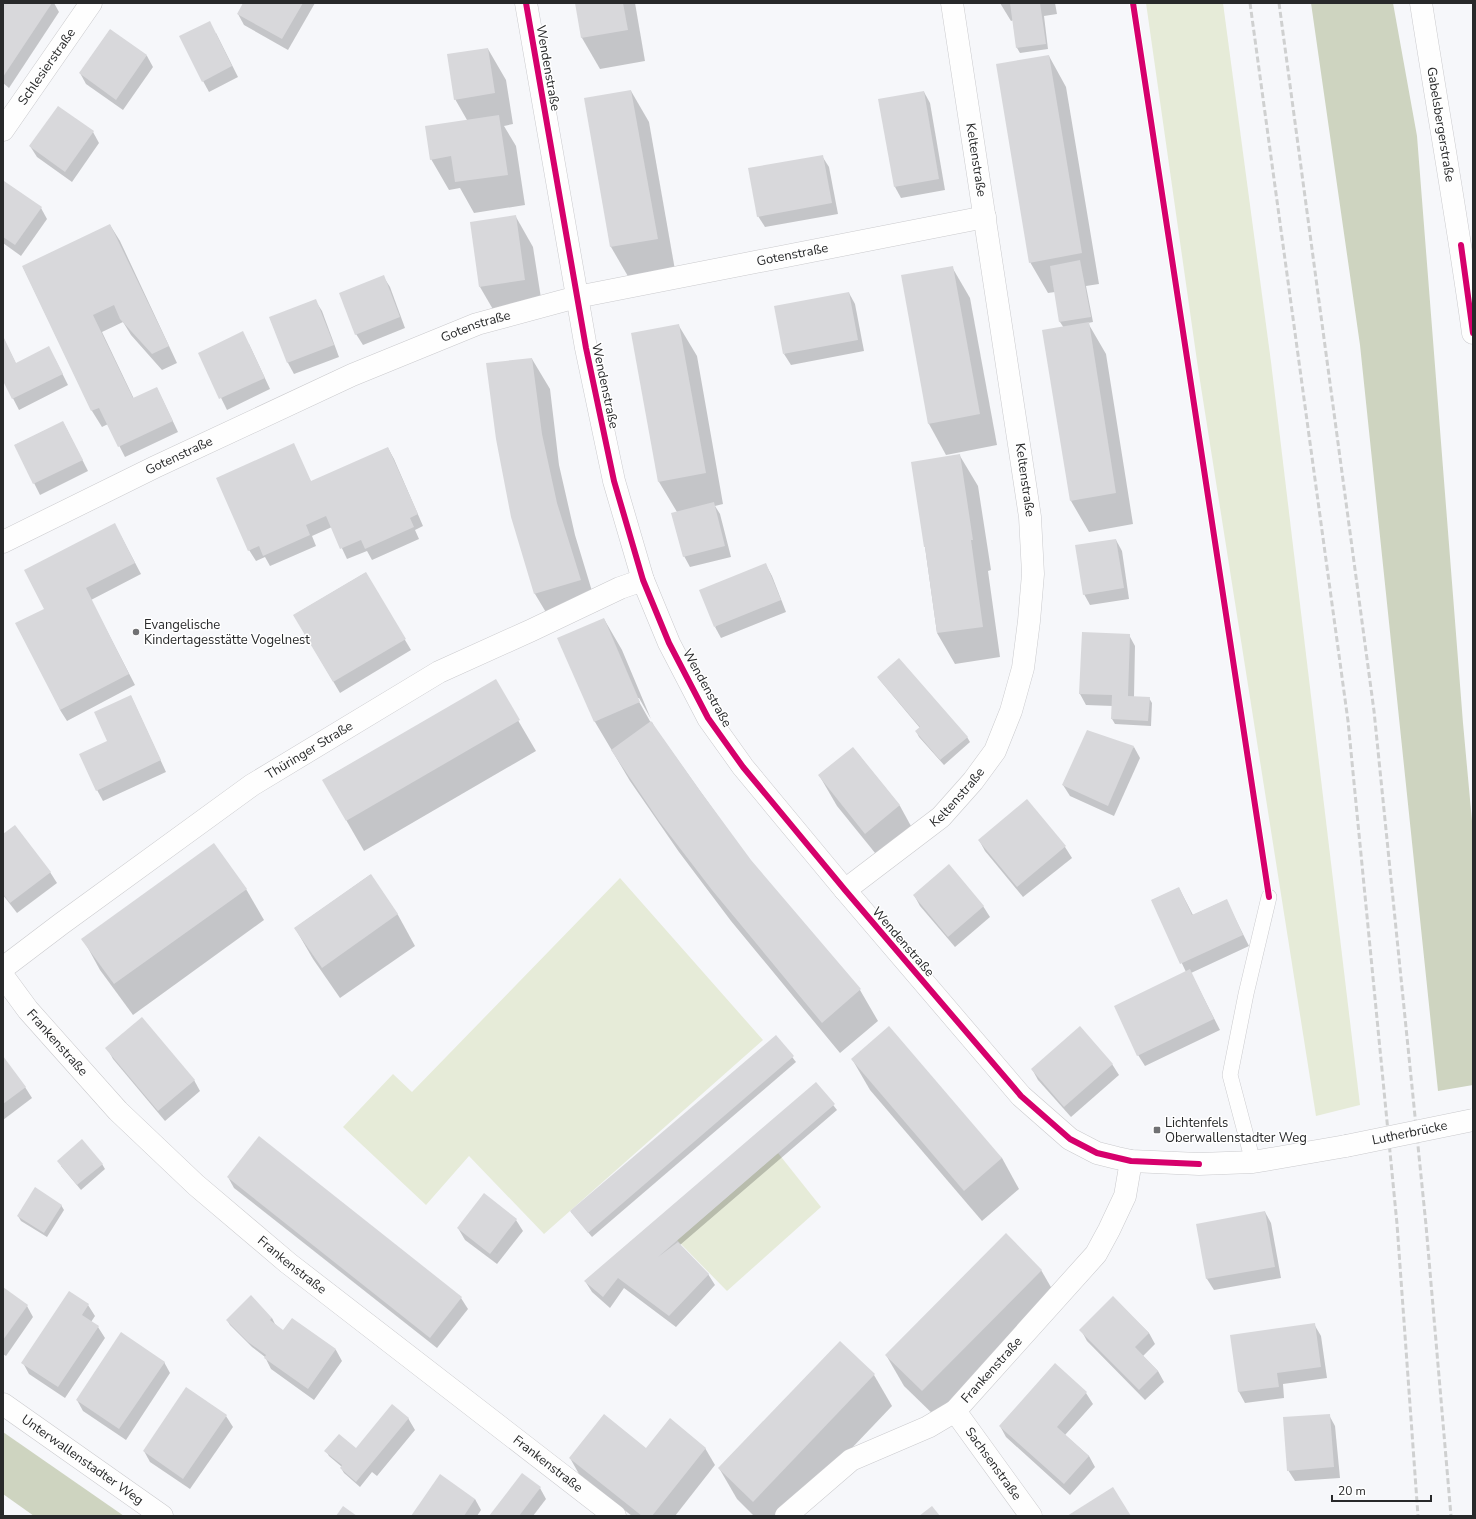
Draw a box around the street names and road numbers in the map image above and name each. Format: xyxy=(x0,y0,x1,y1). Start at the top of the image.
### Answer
street label: Schlesierstraße xyxy=(14,24,80,109)
street label: Wendenstraße xyxy=(532,24,564,112)
street label: Gabelsbergerstraße xyxy=(1422,66,1459,183)
street label: Keltenstraße xyxy=(961,122,991,198)
street label: Gotenstraße xyxy=(755,239,830,271)
street label: Gotenstraße xyxy=(438,306,513,347)
street label: Wendenstraße xyxy=(587,342,623,430)
street label: Gotenstraße xyxy=(142,432,216,479)
street label: Keltenstraße xyxy=(1011,442,1039,518)
street label: Wendenstraße xyxy=(678,646,736,730)
street label: Thüringer Straße xyxy=(262,717,356,784)
street label: Keltenstraße xyxy=(926,764,989,831)
street label: Wendenstraße xyxy=(868,903,938,981)
street label: Frankenstraße xyxy=(23,1005,92,1080)
street label: Lutherbrücke xyxy=(1370,1116,1449,1149)
street label: Frankenstraße xyxy=(254,1232,330,1298)
street label: Frankenstraße xyxy=(957,1333,1026,1407)
street label: Unterwallenstadter Weg xyxy=(18,1411,147,1509)
street label: Sachsenstraße xyxy=(961,1424,1026,1504)
street label: Frankenstraße xyxy=(509,1431,586,1497)

